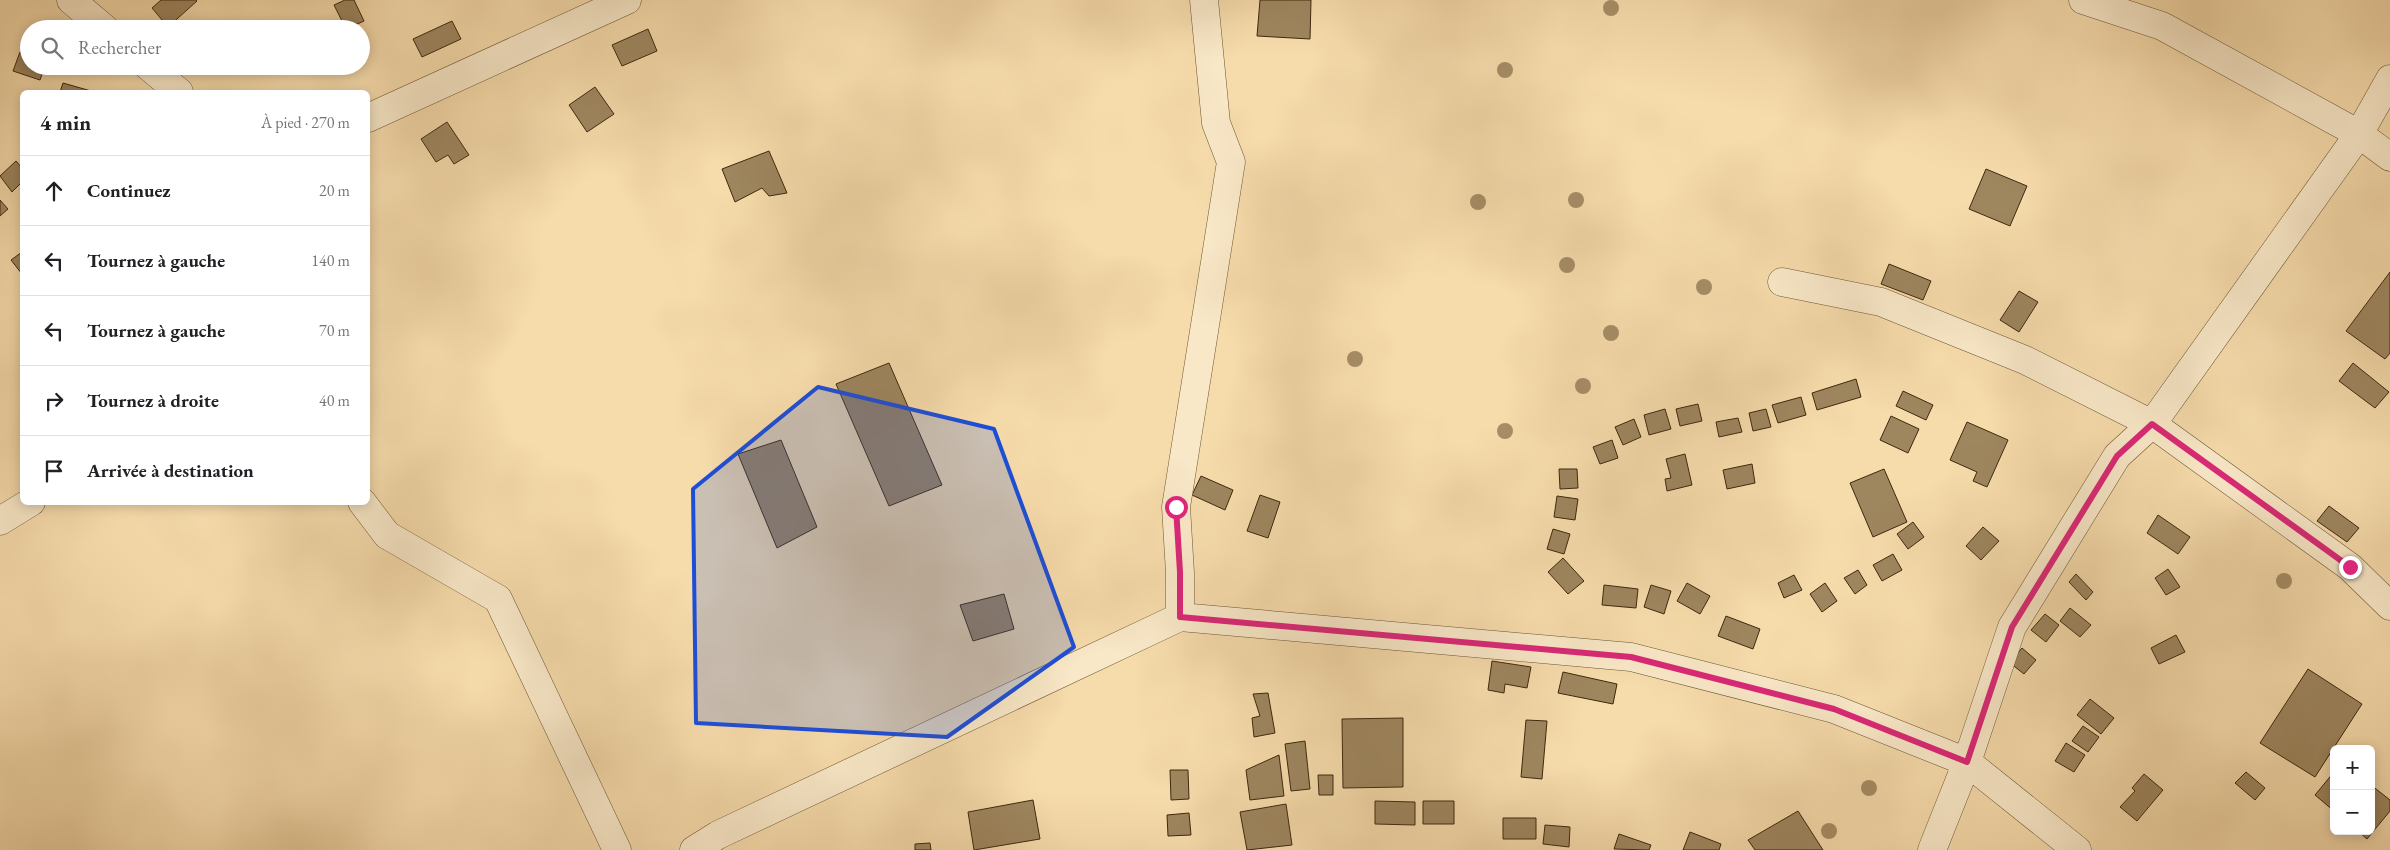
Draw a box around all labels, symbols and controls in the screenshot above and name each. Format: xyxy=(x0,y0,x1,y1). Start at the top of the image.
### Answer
search box xyxy=(20,20,370,75)
icon: search xyxy=(38,34,66,62)
text: Rechercher xyxy=(78,35,161,60)
text: 4 min xyxy=(40,109,91,136)
text: À pied · 270 m xyxy=(261,112,350,133)
icon: ahead xyxy=(40,177,68,205)
text: Continuez xyxy=(87,178,171,203)
text: 20 m xyxy=(319,180,350,201)
icon: left xyxy=(40,247,68,275)
text: Tournez à gauche xyxy=(87,248,225,273)
text: 140 m xyxy=(311,250,350,271)
icon: left xyxy=(40,317,68,345)
text: Tournez à gauche xyxy=(87,318,225,343)
text: 70 m xyxy=(319,320,350,341)
icon: right xyxy=(40,387,68,415)
text: Tournez à droite xyxy=(87,388,219,413)
text: 40 m xyxy=(319,390,350,411)
icon: arrive xyxy=(40,457,68,485)
text: Arrivée à destination xyxy=(87,458,254,483)
route start xyxy=(1165,496,1188,519)
route end xyxy=(2339,556,2362,579)
map controls xyxy=(2330,745,2375,835)
button: + xyxy=(2330,745,2375,790)
button: − xyxy=(2330,790,2375,835)

